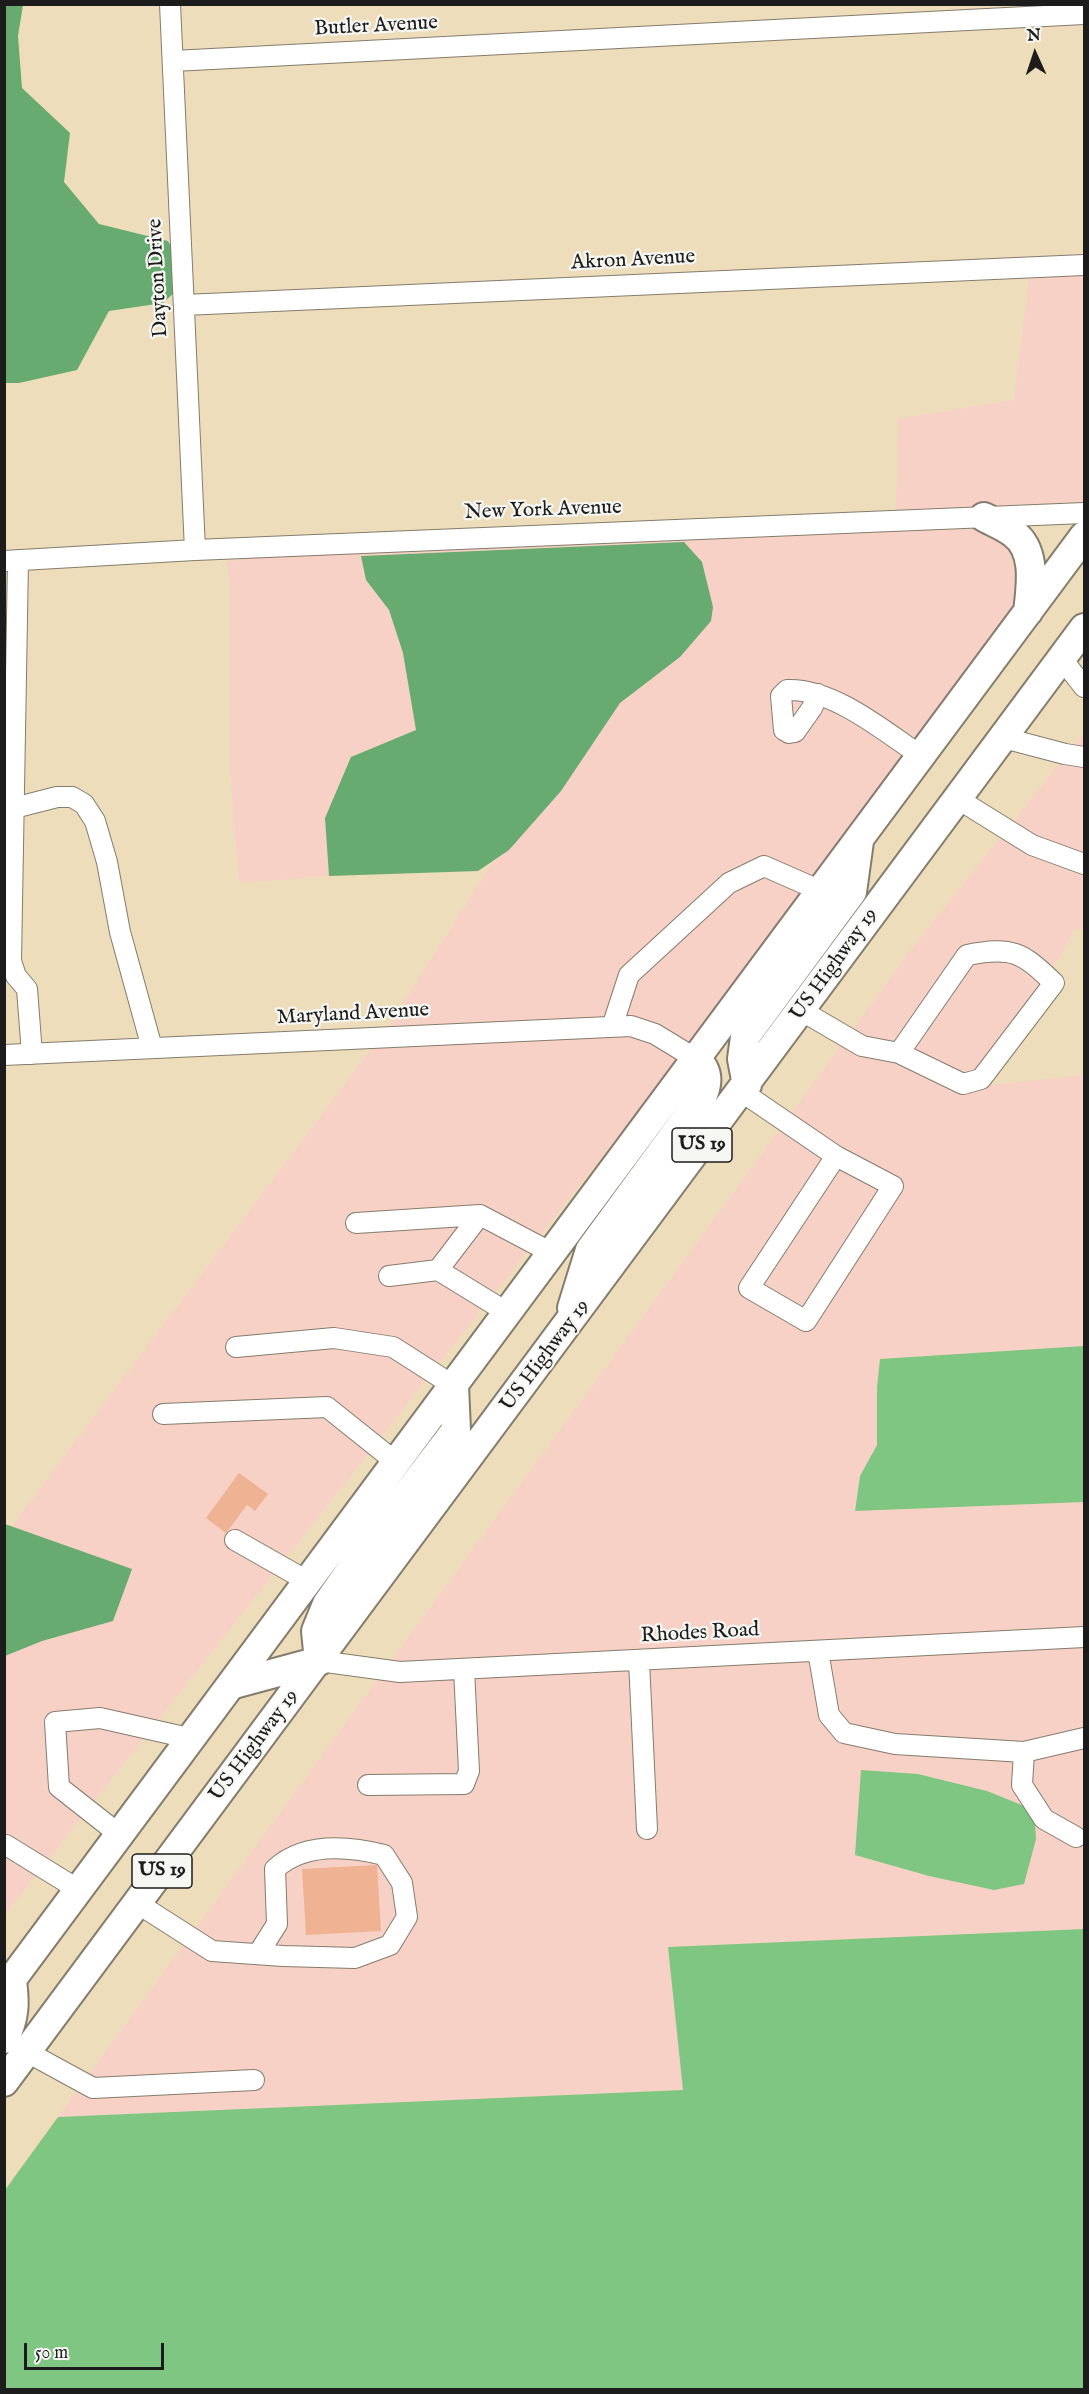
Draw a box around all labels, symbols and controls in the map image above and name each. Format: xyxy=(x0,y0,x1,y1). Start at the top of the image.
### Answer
street label: Butler Avenue xyxy=(314,11,438,43)
north arrow xyxy=(1005,24,1065,84)
text: N xyxy=(1027,26,1041,46)
street label: Dayton Drive xyxy=(143,218,175,338)
street label: Akron Avenue xyxy=(570,245,696,277)
street label: New York Avenue xyxy=(464,496,622,526)
street label: US Highway 19 xyxy=(786,904,884,1026)
street label: Maryland Avenue xyxy=(276,998,430,1032)
road number: US 19 xyxy=(672,1128,732,1162)
street label: US Highway 19 xyxy=(496,1295,596,1417)
street label: Rhodes Road xyxy=(640,1618,760,1650)
street label: US Highway 19 xyxy=(205,1685,305,1807)
road number: US 19 xyxy=(132,1854,192,1888)
scale bar xyxy=(27,2331,166,2369)
text: 50 m xyxy=(35,2342,68,2365)

